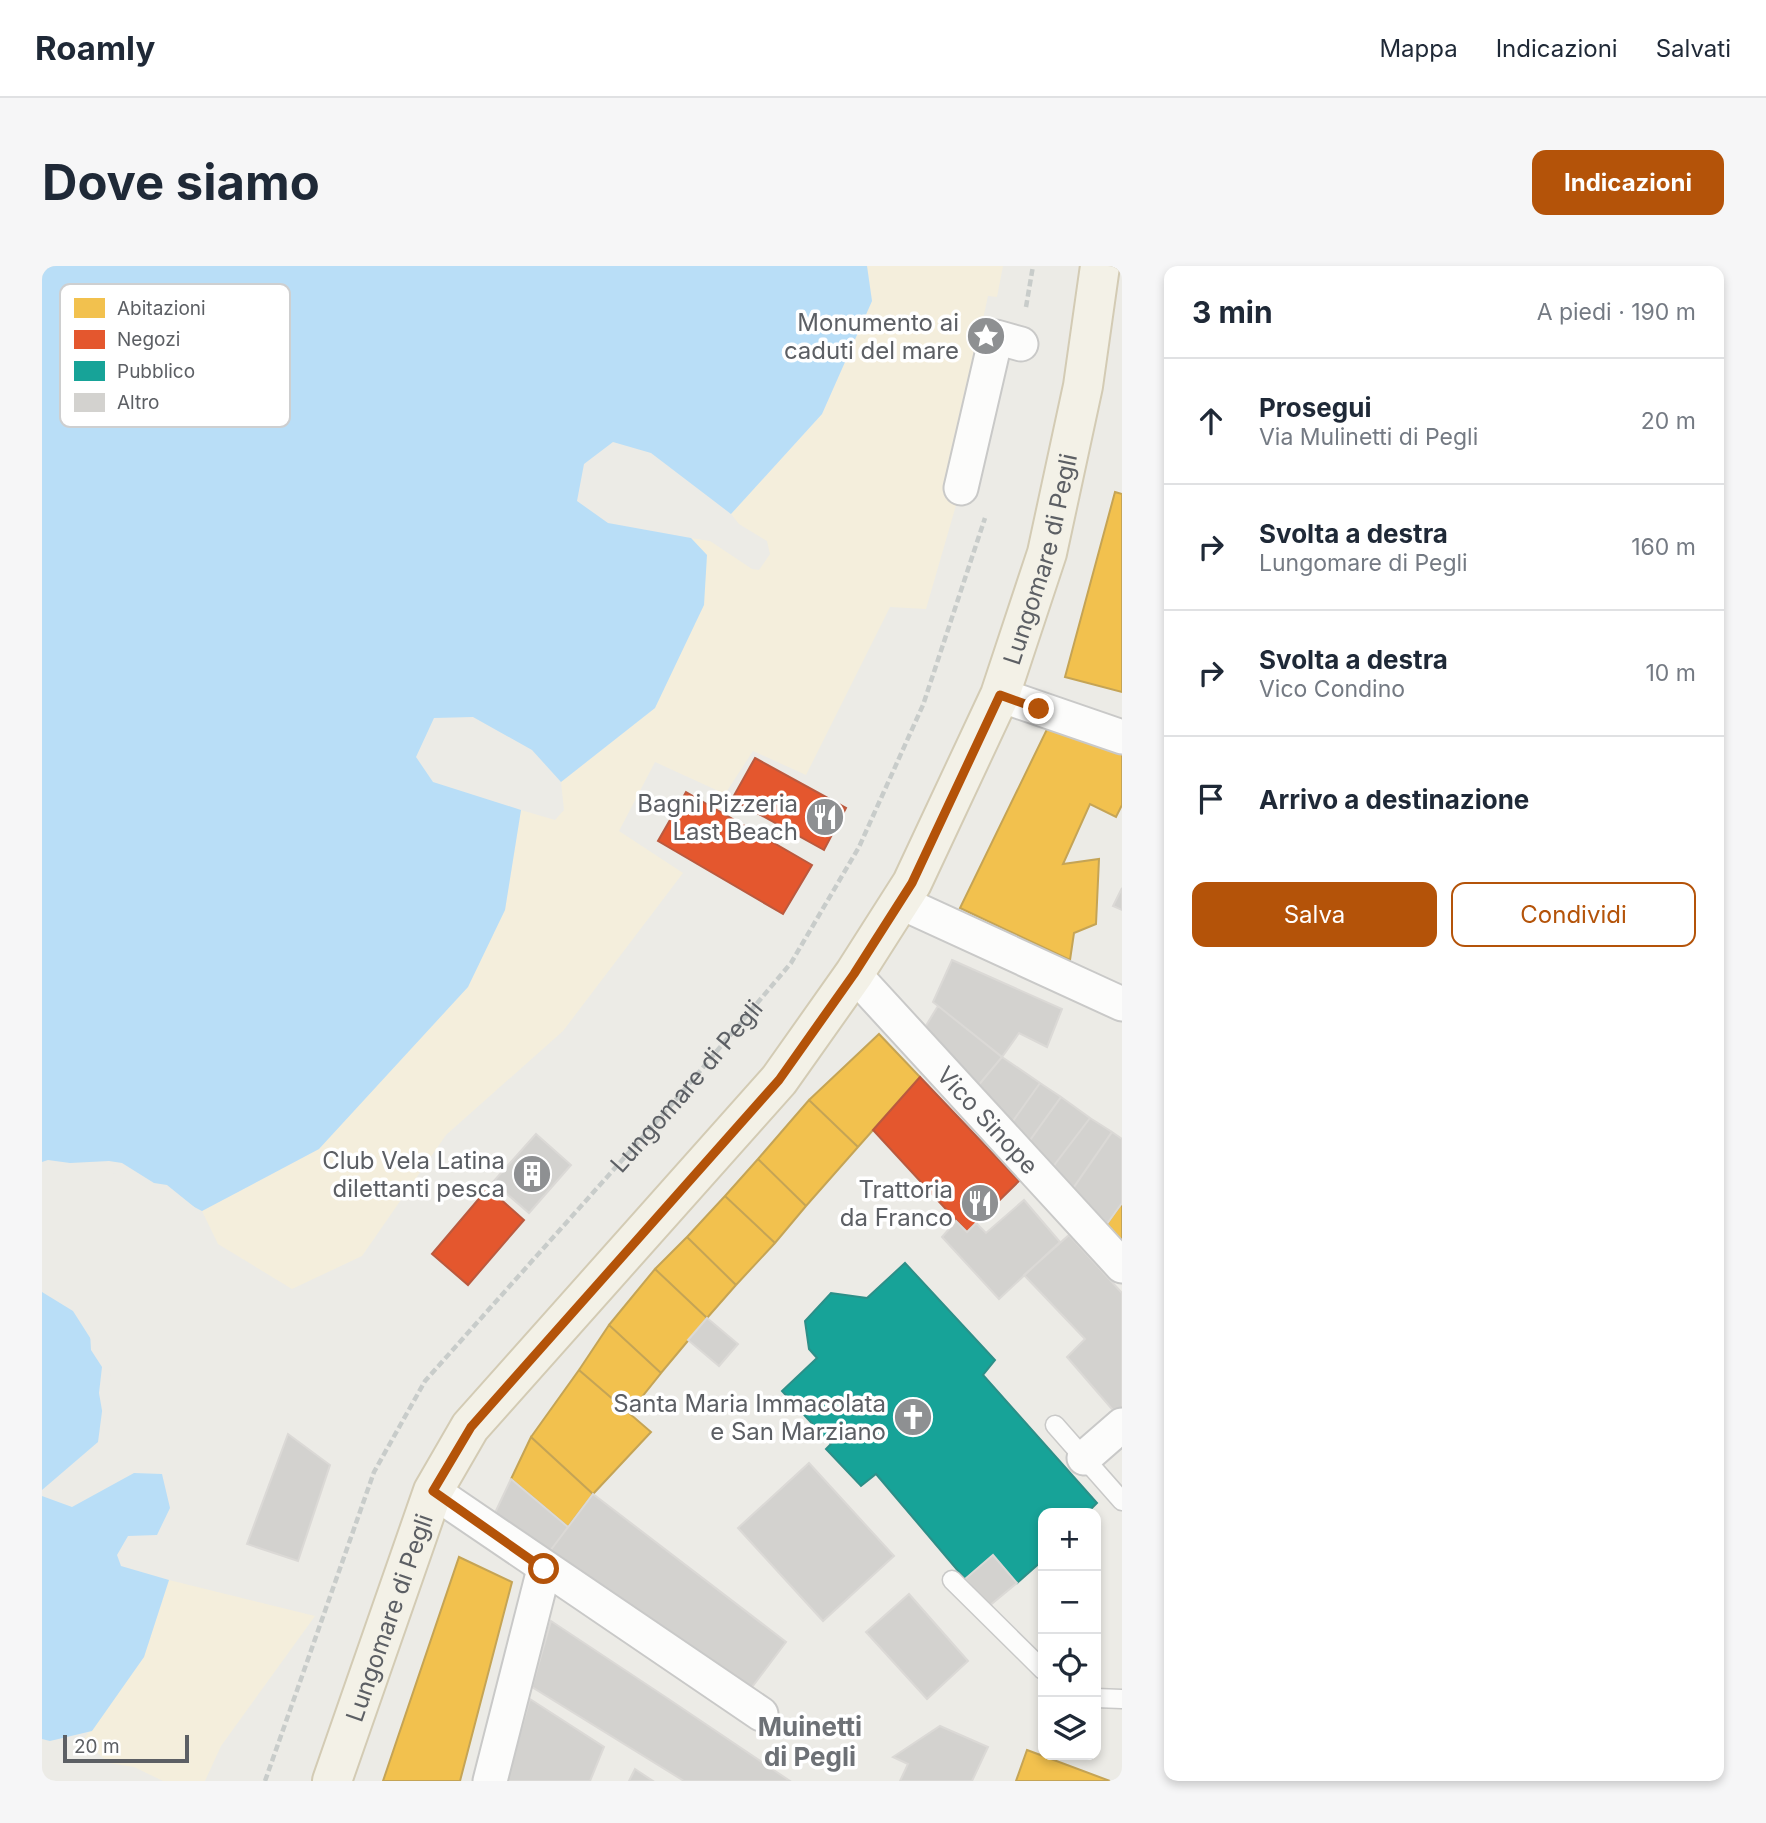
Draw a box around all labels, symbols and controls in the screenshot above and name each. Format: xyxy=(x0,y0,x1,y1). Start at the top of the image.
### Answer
text: Roamly xyxy=(35,28,155,68)
text: Mappa xyxy=(1379,34,1458,63)
text: Indicazioni xyxy=(1496,34,1618,63)
text: Salvati xyxy=(1656,34,1731,63)
button: Indicazioni xyxy=(1532,150,1724,215)
text: Dove siamo xyxy=(42,153,320,212)
legend xyxy=(60,284,290,427)
text: 3 min xyxy=(1192,294,1273,330)
text: Abitazioni xyxy=(117,297,206,320)
text: A piedi · 190 m xyxy=(1537,298,1696,326)
place label: Monumento ai caduti del mare xyxy=(784,308,959,365)
place icon: Monumento ai caduti del mare xyxy=(965,315,1007,357)
text: Negozi xyxy=(117,328,180,351)
text: Pubblico xyxy=(117,360,195,383)
text: Altro xyxy=(117,391,159,414)
text: Prosegui xyxy=(1259,392,1371,423)
icon: ahead xyxy=(1192,402,1230,440)
text: 20 m xyxy=(1641,407,1696,435)
text: Via Mulinetti di Pegli xyxy=(1259,423,1478,451)
street label: Lungomare di Pegli xyxy=(997,451,1083,668)
text: Svolta a destra xyxy=(1259,518,1448,549)
icon: right xyxy=(1192,528,1230,566)
text: 160 m xyxy=(1631,533,1696,561)
text: Lungomare di Pegli xyxy=(1259,549,1468,577)
text: Svolta a destra xyxy=(1259,644,1448,675)
icon: right xyxy=(1192,654,1230,692)
text: 10 m xyxy=(1646,659,1696,687)
text: Vico Condino xyxy=(1259,675,1405,703)
route end xyxy=(1023,693,1054,724)
icon: arrive xyxy=(1192,780,1230,818)
text: Arrivo a destinazione xyxy=(1259,784,1529,815)
place label: Bagni Pizzeria Last Beach xyxy=(637,789,798,846)
restaurant icon: Bagni Pizzeria Last Beach xyxy=(804,796,846,838)
button: Salva xyxy=(1192,882,1437,947)
button: Condividi xyxy=(1451,882,1696,947)
street label: Lungomare di Pegli xyxy=(604,994,768,1178)
street label: Vico Sinope xyxy=(931,1060,1044,1180)
place label: Club Vela Latina dilettanti pesca xyxy=(322,1146,505,1203)
building icon: Club Vela Latina dilettanti pesca xyxy=(511,1153,553,1195)
place label: Trattoria da Franco xyxy=(840,1175,953,1232)
restaurant icon: Trattoria da Franco xyxy=(959,1182,1001,1224)
place label: Santa Maria Immacolata e San Marziano xyxy=(613,1389,886,1446)
church icon: Santa Maria Immacolata e San Marziano xyxy=(892,1396,934,1438)
map controls xyxy=(1038,1508,1101,1760)
button: + xyxy=(1038,1508,1101,1571)
street label: Lungomare di Pegli xyxy=(339,1510,438,1725)
route start xyxy=(528,1553,559,1584)
button: − xyxy=(1038,1571,1101,1634)
button: locate xyxy=(1038,1634,1101,1697)
button: layers xyxy=(1038,1697,1101,1760)
district label: Muinetti di Pegli xyxy=(758,1711,862,1772)
scale bar xyxy=(63,1732,189,1764)
text: 20 m xyxy=(74,1735,120,1758)

